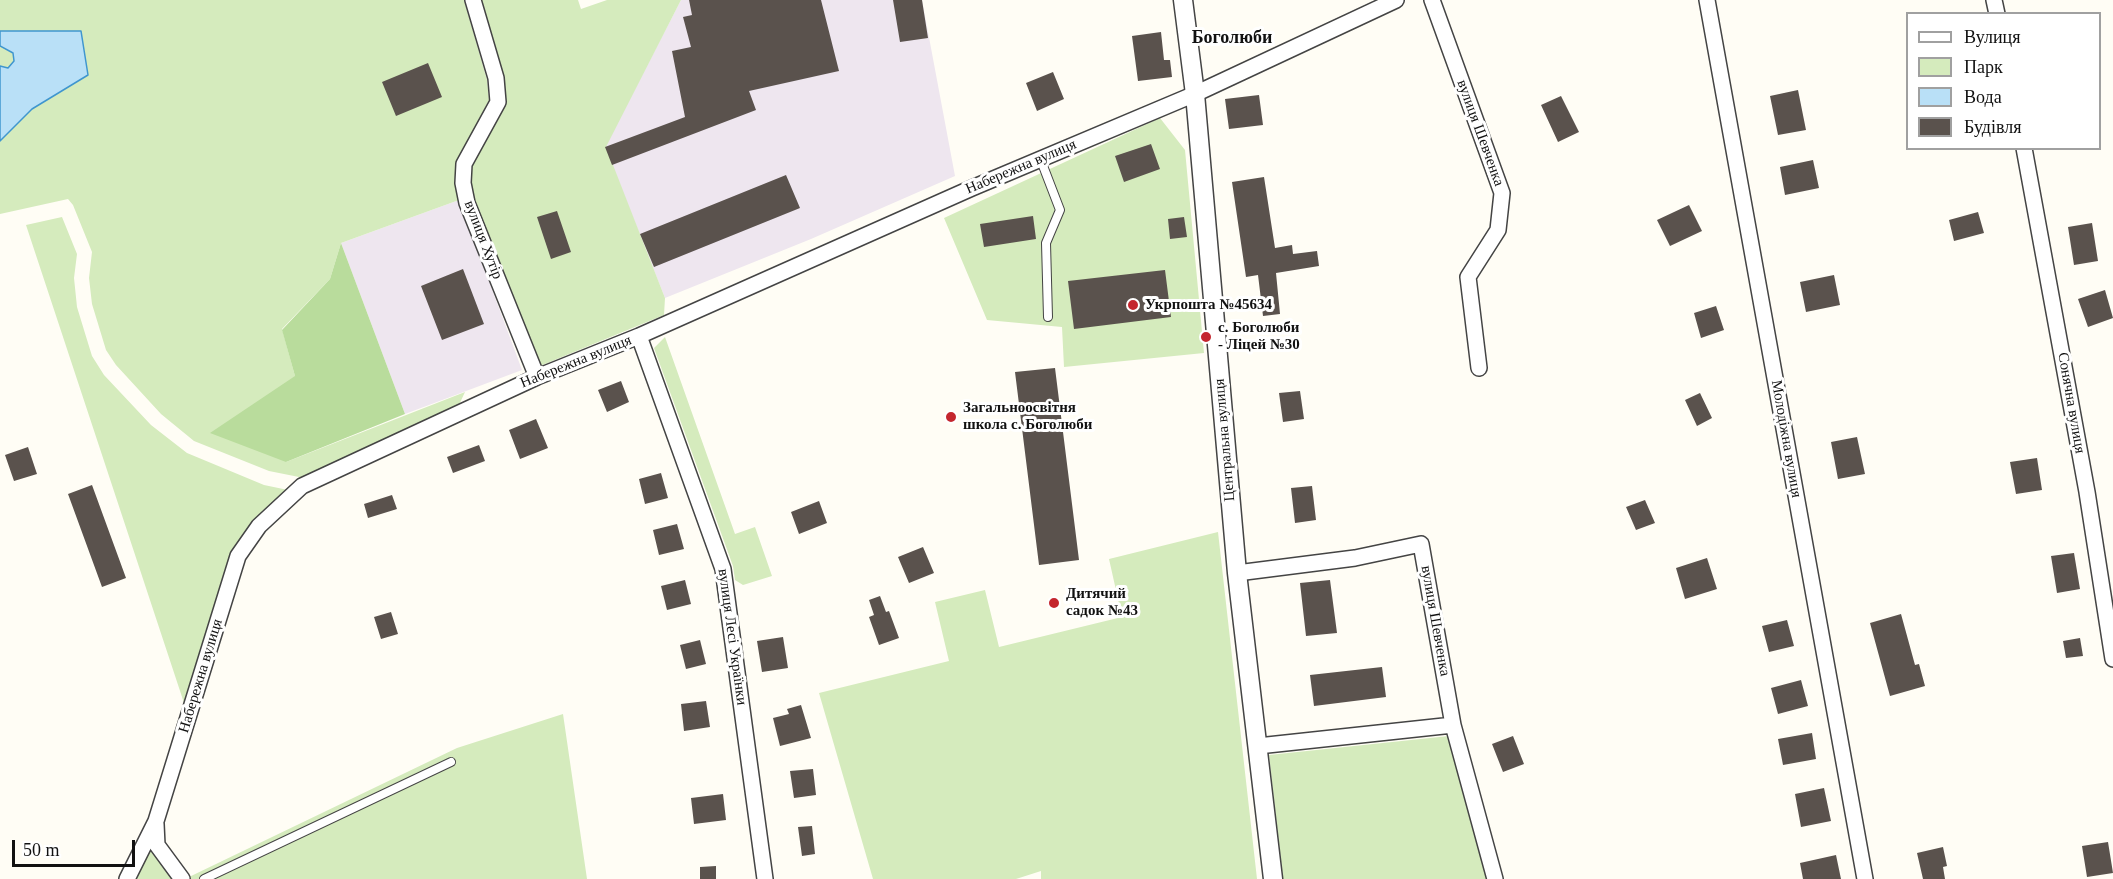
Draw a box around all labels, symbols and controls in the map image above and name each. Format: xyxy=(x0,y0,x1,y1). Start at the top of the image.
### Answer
legend xyxy=(1906,12,2101,150)
district label: Боголюби xyxy=(1192,27,1272,49)
text: Вулиця xyxy=(1964,27,2021,47)
text: Парк xyxy=(1964,57,2003,77)
street label: вулиця Шевченка xyxy=(1452,77,1508,189)
text: Вода xyxy=(1964,87,2002,107)
text: Будівля xyxy=(1964,117,2021,137)
street label: Набережна вулиця xyxy=(963,136,1079,198)
street label: вулиця Хутір xyxy=(460,198,506,282)
place label: Укрпошта №45634 xyxy=(1145,296,1272,314)
marker: Укрпошта №45634 xyxy=(1126,298,1140,312)
place label: с. Боголюби - Ліцей №30 xyxy=(1218,319,1300,354)
marker: с. Боголюби - Ліцей №30 xyxy=(1199,330,1213,344)
street label: Набережна вулиця xyxy=(518,331,634,393)
street label: Сонячна вулиця xyxy=(2053,351,2089,455)
street label: Центральна вулиця xyxy=(1211,378,1239,502)
street label: Молодіжна вулиця xyxy=(1767,379,1805,499)
place label: Загальноосвітня школа с. Боголюби xyxy=(963,399,1092,434)
marker: Загальноосвітня школа с. Боголюби xyxy=(944,410,958,424)
street label: вулиця Шевченка xyxy=(1416,564,1454,678)
street label: вулиця Лесі Українки xyxy=(714,568,750,706)
place label: Дитячий садок №43 xyxy=(1066,585,1138,620)
marker: Дитячий садок №43 xyxy=(1047,596,1061,610)
street label: Набережна вулиця xyxy=(175,617,227,735)
scale bar xyxy=(15,828,138,866)
text: 50 m xyxy=(23,840,60,860)

